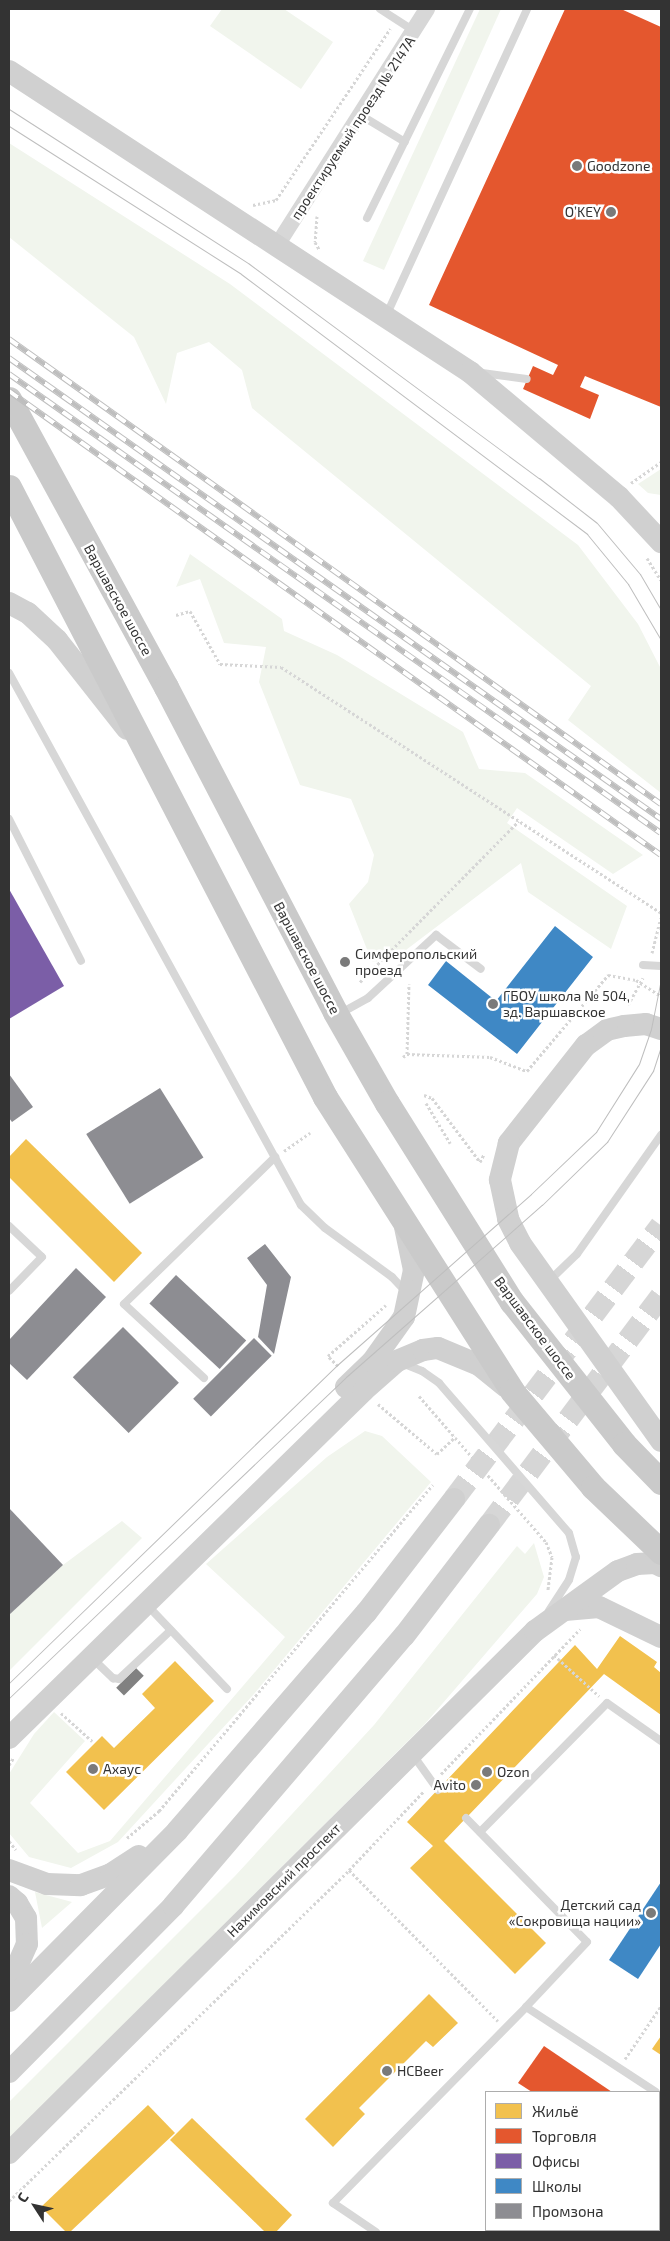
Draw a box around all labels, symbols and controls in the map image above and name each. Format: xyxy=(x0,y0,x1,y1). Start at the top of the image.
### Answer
street label: проектируемый проезд № 2147А xyxy=(287,33,419,223)
place label: Goodzone xyxy=(587,158,650,174)
marker: Goodzone xyxy=(571,160,583,172)
place label: O’KEY xyxy=(565,204,601,220)
marker: O’KEY xyxy=(605,206,617,218)
street label: Варшавское шоссе xyxy=(80,541,156,659)
street label: Варшавское шоссе xyxy=(270,899,344,1017)
place label: Симферопольский проезд xyxy=(355,946,477,979)
marker: Симферопольский проезд xyxy=(339,956,351,968)
place label: ГБОУ школа № 504, зд. Варшавское xyxy=(503,988,630,1020)
marker: ГБОУ школа № 504, зд. Варшавское xyxy=(487,998,499,1010)
street label: Варшавское шоссе xyxy=(491,1273,579,1383)
place label: Ахаус xyxy=(103,1761,141,1777)
marker: Ахаус xyxy=(87,1763,99,1775)
place label: Ozon xyxy=(497,1764,530,1780)
marker: Ozon xyxy=(481,1766,493,1778)
place label: Avito xyxy=(433,1777,466,1793)
marker: Avito xyxy=(470,1779,482,1791)
street label: Нахимовский проспект xyxy=(224,1820,344,1940)
place label: Детский сад «Сокровища нации» xyxy=(509,1897,641,1930)
marker: Детский сад «Сокровища нации» xyxy=(645,1907,657,1919)
place label: HCBeer xyxy=(397,2063,444,2079)
marker: HCBeer xyxy=(381,2065,393,2077)
legend xyxy=(485,2091,660,2231)
text: Жильё xyxy=(532,2102,579,2120)
text: Торговля xyxy=(532,2127,597,2145)
text: Офисы xyxy=(532,2152,580,2170)
text: Школы xyxy=(532,2177,582,2195)
north arrow xyxy=(10,2181,60,2231)
text: С xyxy=(13,2189,32,2205)
text: Промзона xyxy=(532,2202,604,2220)

